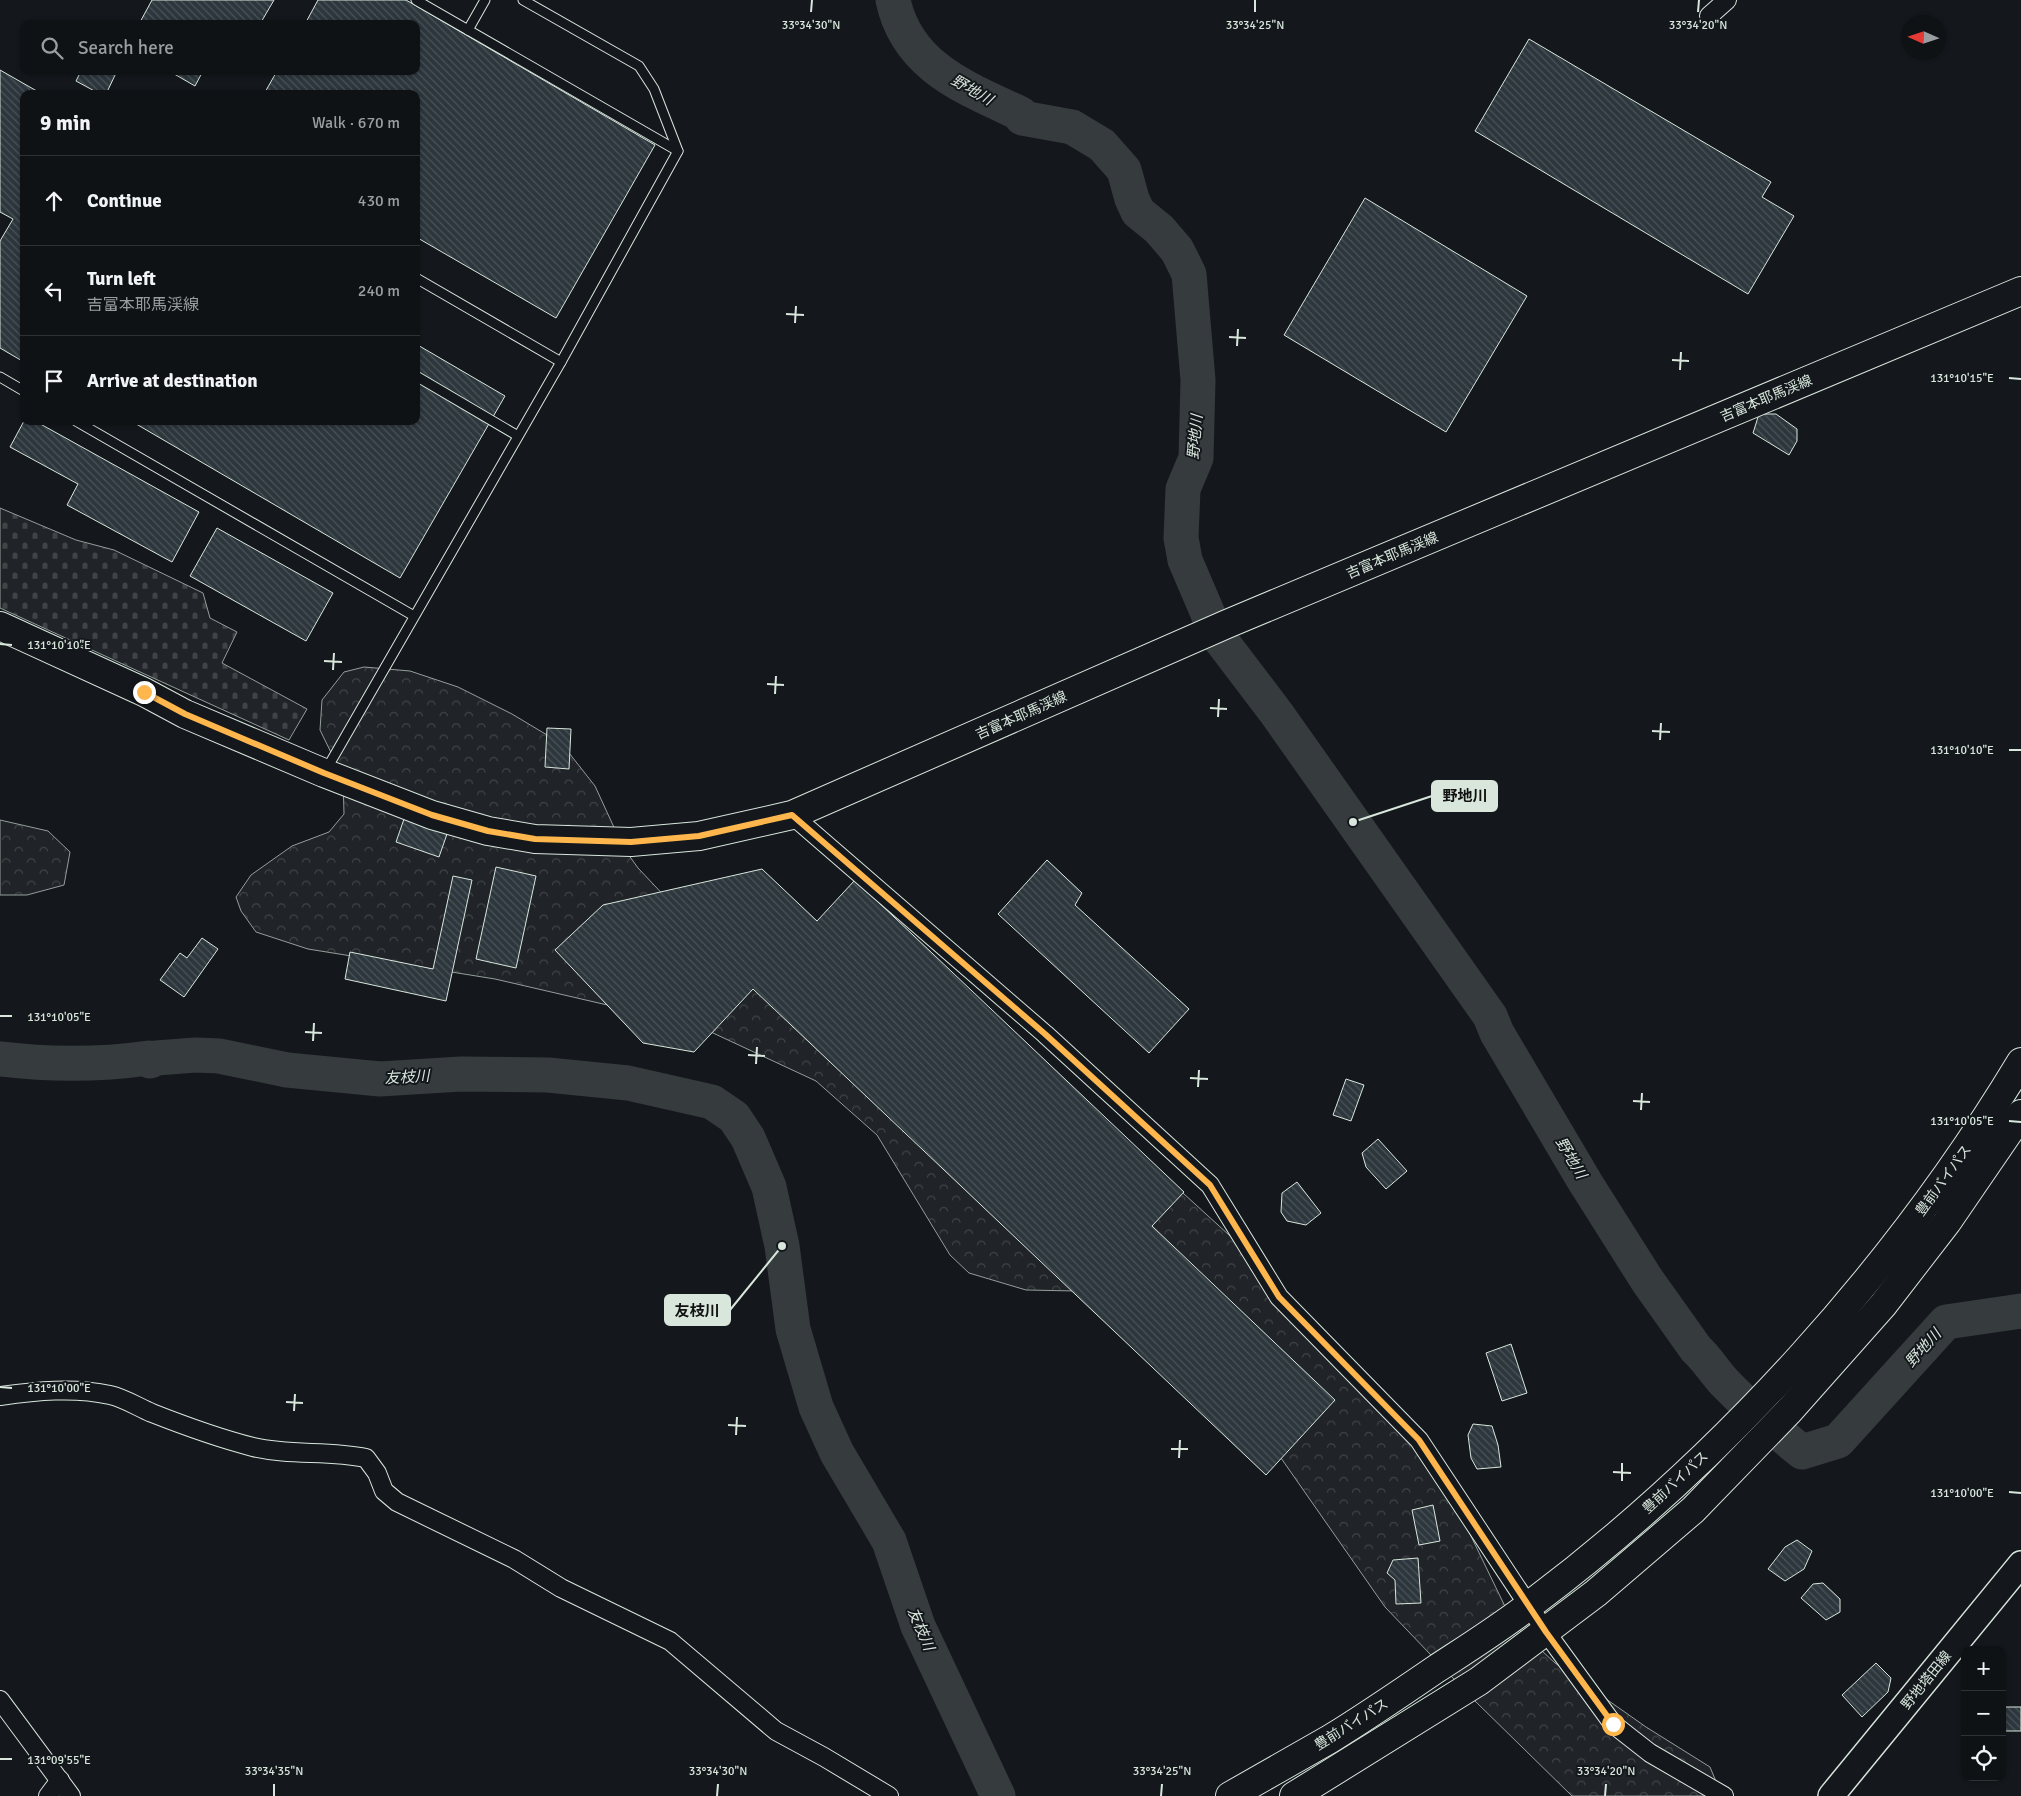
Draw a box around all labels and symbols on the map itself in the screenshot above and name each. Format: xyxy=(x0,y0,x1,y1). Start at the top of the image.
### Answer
north arrow xyxy=(1901,15,1946,60)
text: 33°34'30"N xyxy=(782,18,840,33)
text: 33°34'25"N xyxy=(1226,18,1284,33)
text: 33°34'20"N xyxy=(1669,18,1727,33)
water label: 野地川 xyxy=(948,71,998,110)
street label: 吉富本耶馬渓線 xyxy=(1718,371,1815,425)
text: 131°10'15"E xyxy=(1930,371,1994,386)
water label: 野地川 xyxy=(1184,412,1206,460)
street label: 吉富本耶馬渓線 xyxy=(1344,528,1441,582)
text: 131°10'10"E xyxy=(27,638,91,653)
route end xyxy=(133,681,156,704)
street label: 吉富本耶馬渓線 xyxy=(973,688,1069,743)
text: 131°10'10"E xyxy=(1930,743,1994,758)
callout: 野地川 xyxy=(1432,781,1497,811)
text: 野地川 xyxy=(1442,787,1488,805)
text: 131°10'05"E xyxy=(27,1010,91,1025)
water label: 友枝川 xyxy=(384,1067,432,1087)
text: 131°10'05"E xyxy=(1930,1114,1994,1129)
water label: 野地川 xyxy=(1552,1134,1591,1184)
street label: 豊前バイパス xyxy=(1912,1141,1975,1219)
callout: 友枝川 xyxy=(665,1295,730,1325)
text: 友枝川 xyxy=(674,1302,720,1320)
water label: 野地川 xyxy=(1901,1324,1946,1371)
text: 131°10'00"E xyxy=(27,1381,91,1396)
street label: 豊前バイパス xyxy=(1639,1448,1712,1517)
text: 131°10'00"E xyxy=(1930,1486,1994,1501)
water label: 友枝川 xyxy=(904,1605,939,1655)
street label: 野地塔田線 xyxy=(1898,1648,1955,1713)
street label: 豊前バイパス xyxy=(1311,1695,1391,1754)
route start xyxy=(1602,1713,1625,1736)
text: 131°09'55"E xyxy=(27,1753,91,1768)
text: 33°34'35"N xyxy=(245,1764,303,1779)
text: 33°34'30"N xyxy=(689,1764,747,1779)
text: 33°34'25"N xyxy=(1133,1764,1191,1779)
text: 33°34'20"N xyxy=(1577,1764,1635,1779)

